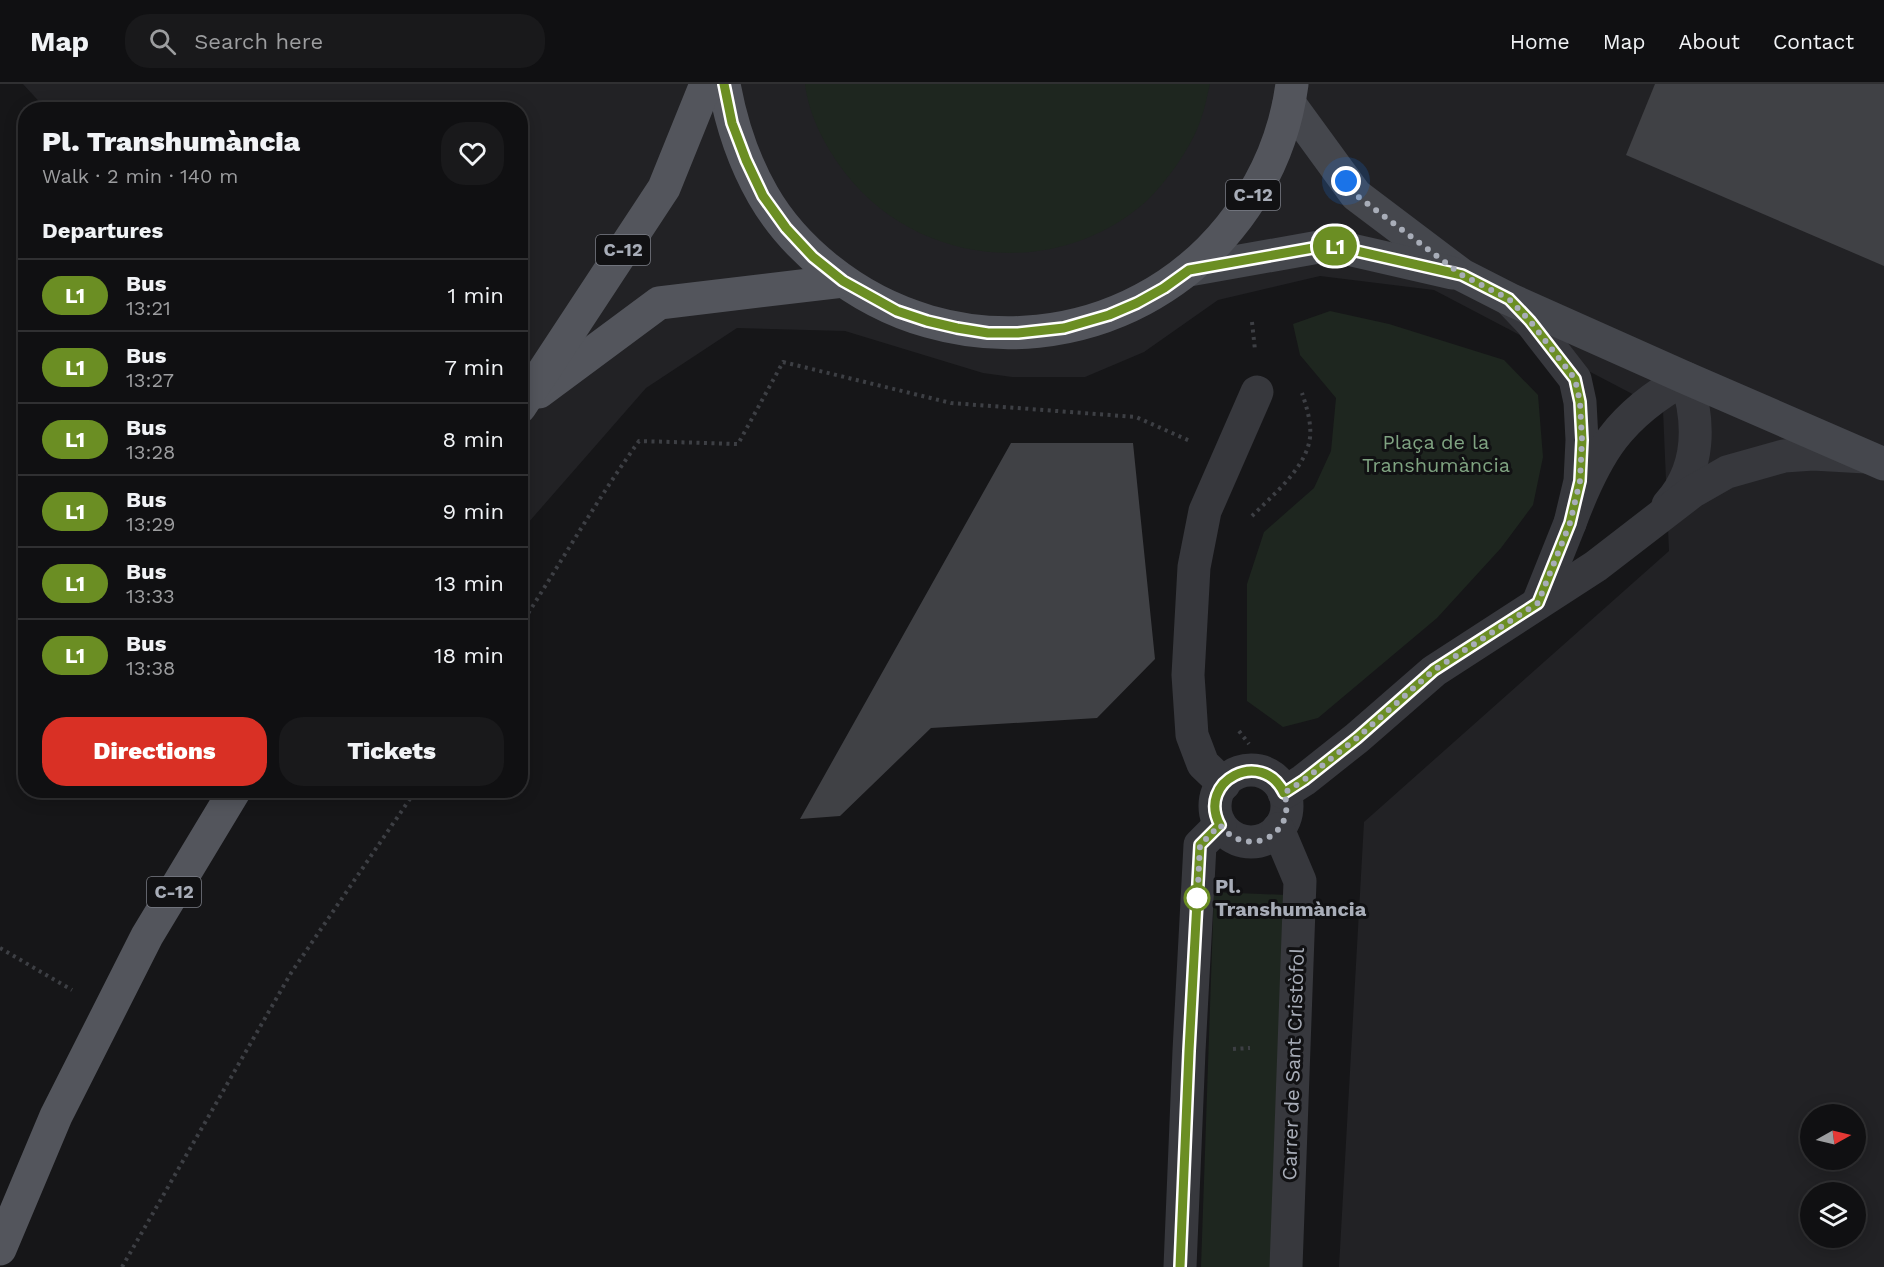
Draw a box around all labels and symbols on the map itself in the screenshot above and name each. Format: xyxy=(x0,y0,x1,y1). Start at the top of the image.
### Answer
your location xyxy=(1331,166,1361,196)
road number: C-12 xyxy=(1226,180,1280,210)
line badge: L1 xyxy=(1308,226,1362,266)
road number: C-12 xyxy=(596,235,650,265)
park label: Plaça de la Transhumància xyxy=(1362,430,1510,477)
place label: Pl. Transhumància xyxy=(1215,874,1367,921)
road number: C-12 xyxy=(147,877,201,907)
marker: Pl. Transhumància xyxy=(1184,885,1210,911)
street label: Carrer de Sant Cristòfol xyxy=(1277,947,1309,1181)
north arrow xyxy=(1800,1104,1866,1170)

